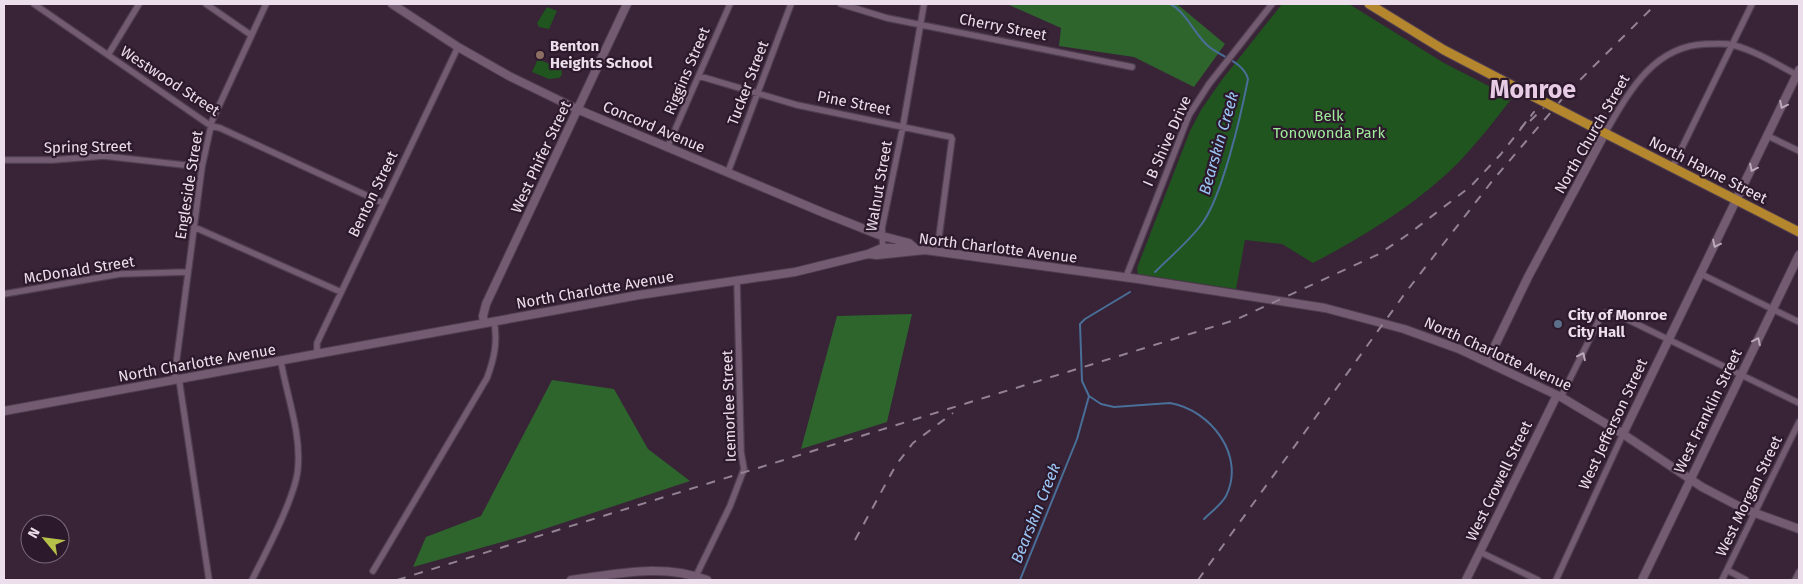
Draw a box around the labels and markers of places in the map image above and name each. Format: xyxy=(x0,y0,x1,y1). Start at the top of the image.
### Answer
place label: Benton Heights School xyxy=(550,37,653,72)
marker: Benton Heights School xyxy=(534,49,546,61)
place label: City of Monroe City Hall xyxy=(1568,306,1667,341)
marker: City of Monroe City Hall xyxy=(1552,318,1564,330)

